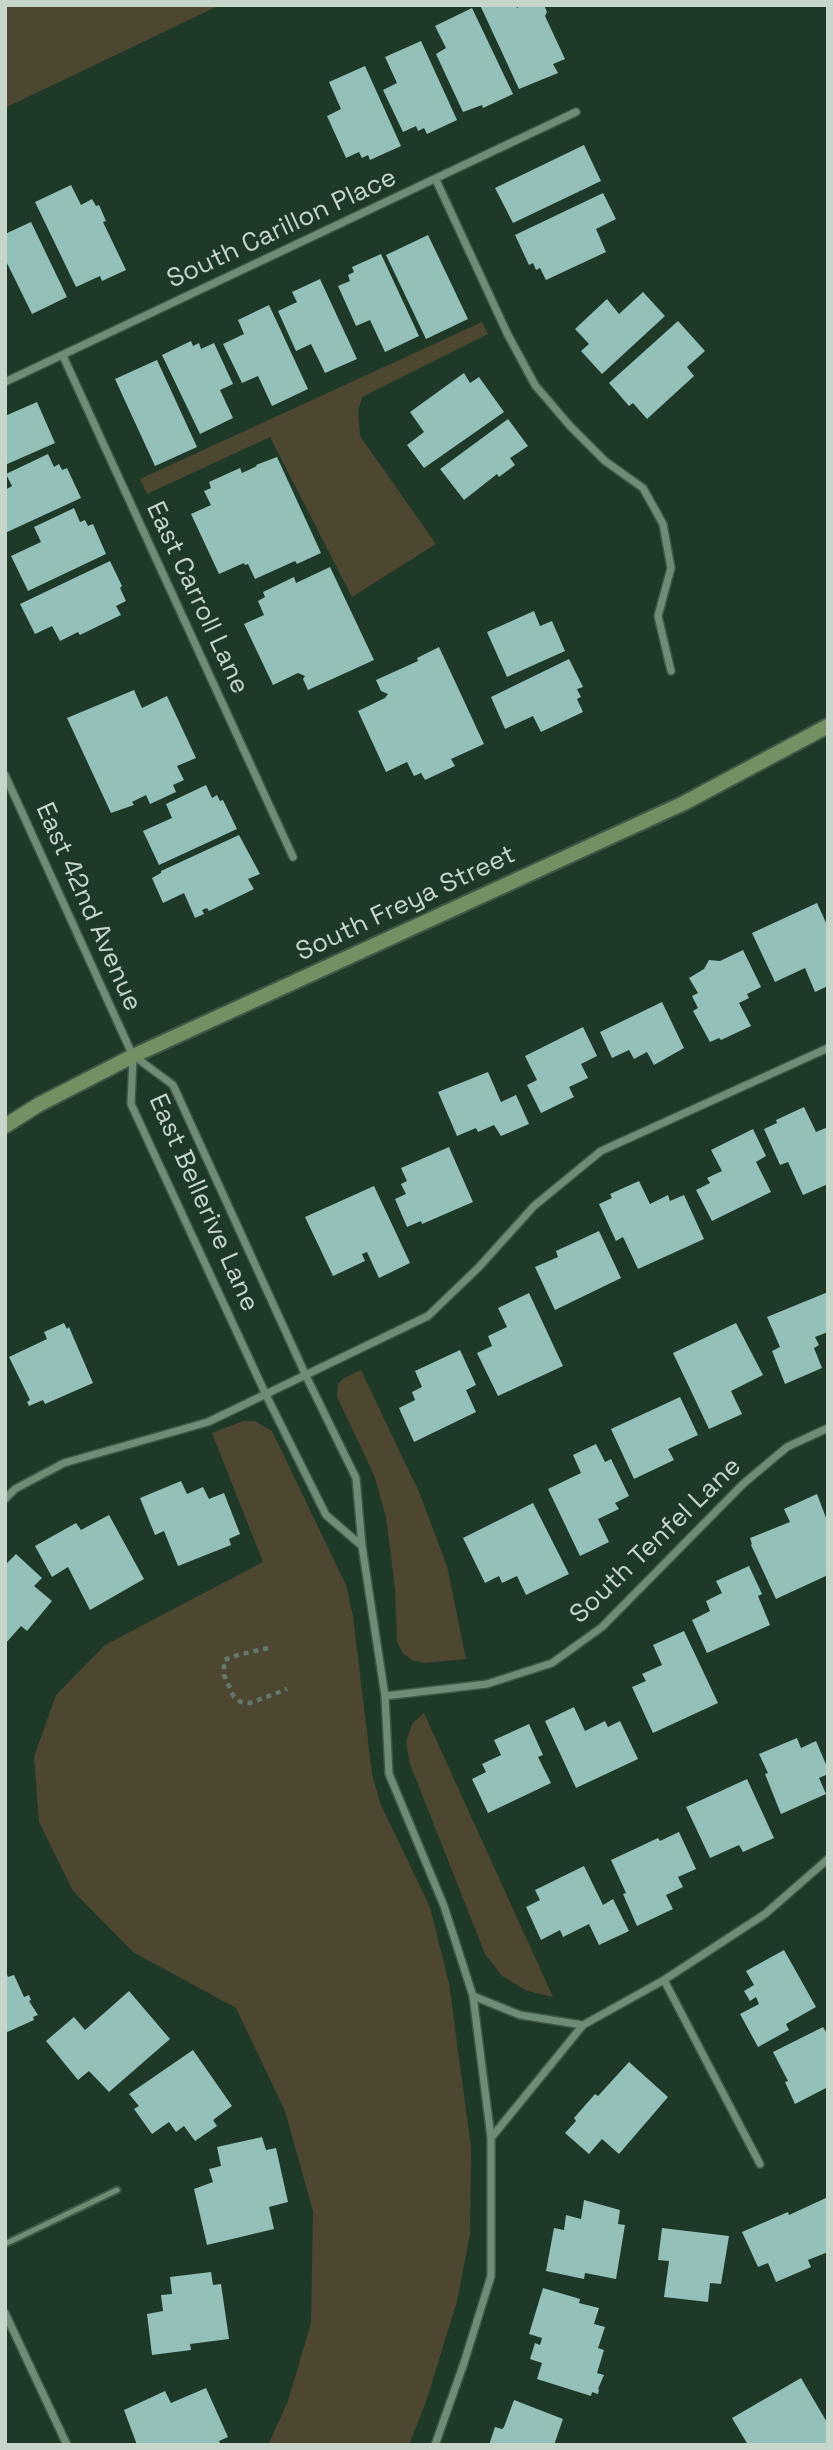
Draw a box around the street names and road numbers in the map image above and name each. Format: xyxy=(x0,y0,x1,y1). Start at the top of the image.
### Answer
street label: South Carillon Place xyxy=(162,162,402,296)
street label: East Carroll Lane xyxy=(139,497,255,699)
street label: East 42nd Avenue xyxy=(28,798,148,1016)
street label: South Freya Street xyxy=(291,840,521,968)
street label: East Bellerive Lane xyxy=(141,1090,265,1316)
street label: South Tenfel Lane xyxy=(564,1451,748,1631)

